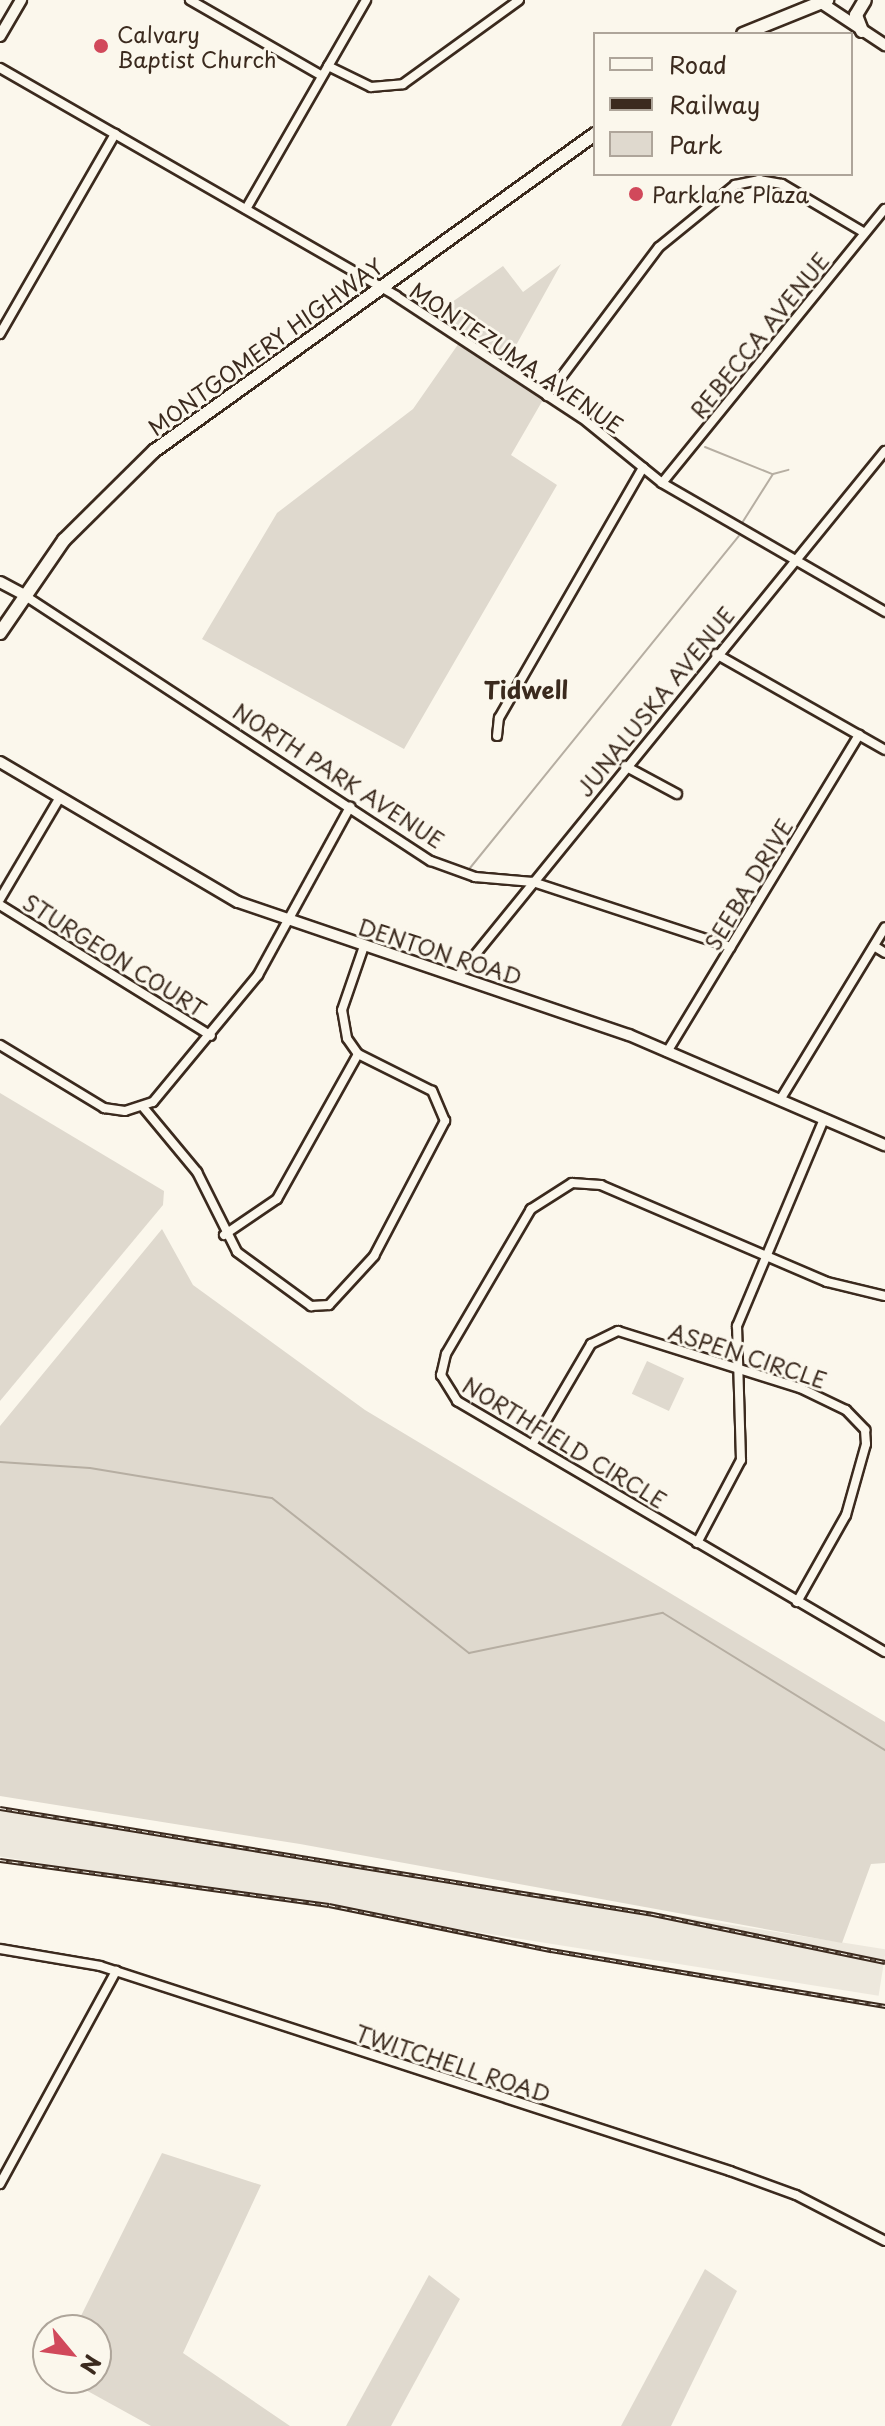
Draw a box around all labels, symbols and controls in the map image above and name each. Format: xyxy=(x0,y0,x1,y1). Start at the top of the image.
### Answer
place label: Calvary Baptist Church xyxy=(117,20,277,72)
legend xyxy=(593,32,853,176)
marker: Calvary Baptist Church xyxy=(92,37,110,55)
text: Road xyxy=(669,46,727,82)
text: Railway xyxy=(669,86,760,122)
text: Park xyxy=(669,126,723,162)
place label: Parklane Plaza xyxy=(652,181,809,207)
marker: Parklane Plaza xyxy=(627,185,645,203)
street label: REBECCA AVENUE xyxy=(684,247,834,423)
street label: MONTGOMERY HIGHWAY xyxy=(142,251,388,441)
street label: MONTEZUMA AVENUE xyxy=(406,276,628,438)
street label: JUNALUSKA AVENUE xyxy=(571,601,739,801)
district label: Tidwell xyxy=(484,676,568,704)
street label: NORTH PARK AVENUE xyxy=(228,696,450,854)
street label: SEEBA DRIVE xyxy=(699,814,797,954)
street label: STURGEON COURT xyxy=(18,888,212,1022)
street label: DENTON ROAD xyxy=(354,912,526,990)
street label: ASPEN CIRCLE xyxy=(665,1317,831,1393)
street label: NORTHFIELD CIRCLE xyxy=(459,1371,671,1513)
street label: TWITCHELL ROAD xyxy=(352,2019,554,2107)
north arrow xyxy=(32,2314,112,2394)
text: N xyxy=(73,2349,110,2381)

